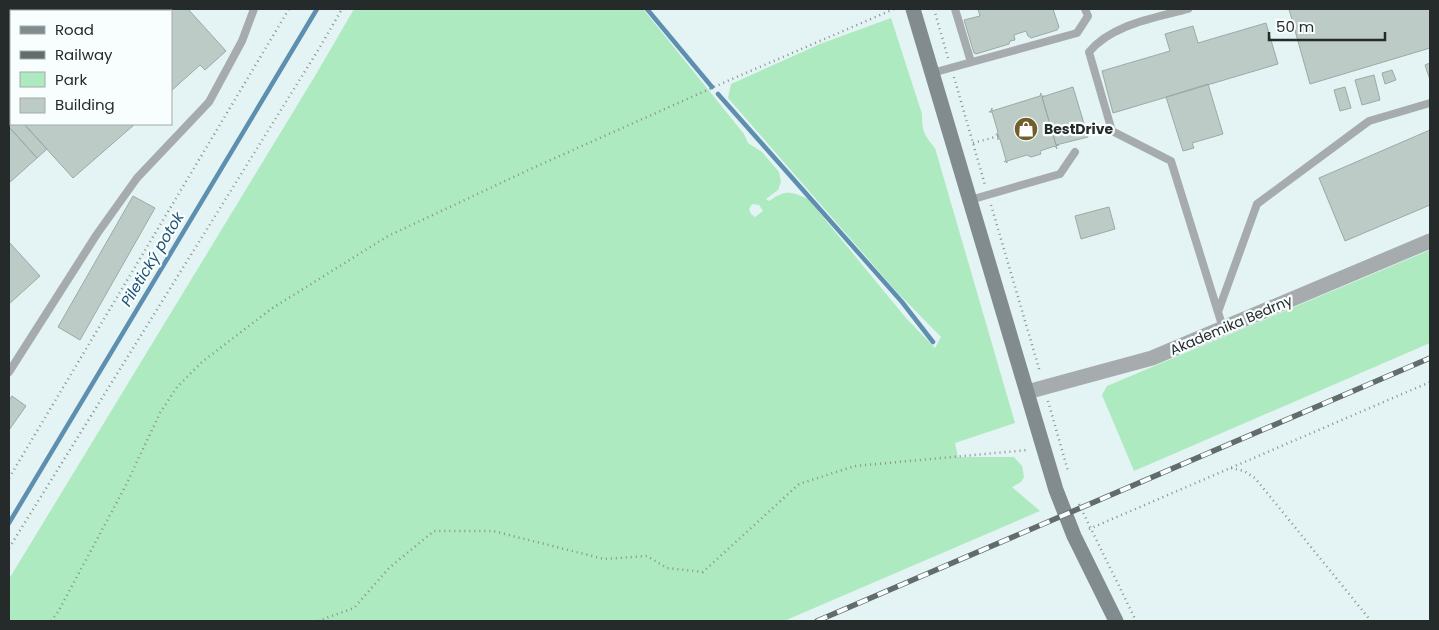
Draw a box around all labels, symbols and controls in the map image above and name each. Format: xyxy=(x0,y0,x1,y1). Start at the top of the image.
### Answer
legend xyxy=(10,10,172,125)
scale bar xyxy=(1269,10,1385,42)
text: 50 m xyxy=(1276,16,1314,37)
text: Road xyxy=(55,19,94,40)
text: Railway xyxy=(55,44,113,65)
text: Park xyxy=(55,69,87,90)
text: Building xyxy=(55,94,115,115)
shop icon: BestDrive xyxy=(1013,116,1039,142)
place label: BestDrive xyxy=(1044,119,1113,139)
water label: Piletický potok xyxy=(115,207,189,310)
street label: Akademika Bedrny xyxy=(1167,290,1295,360)

